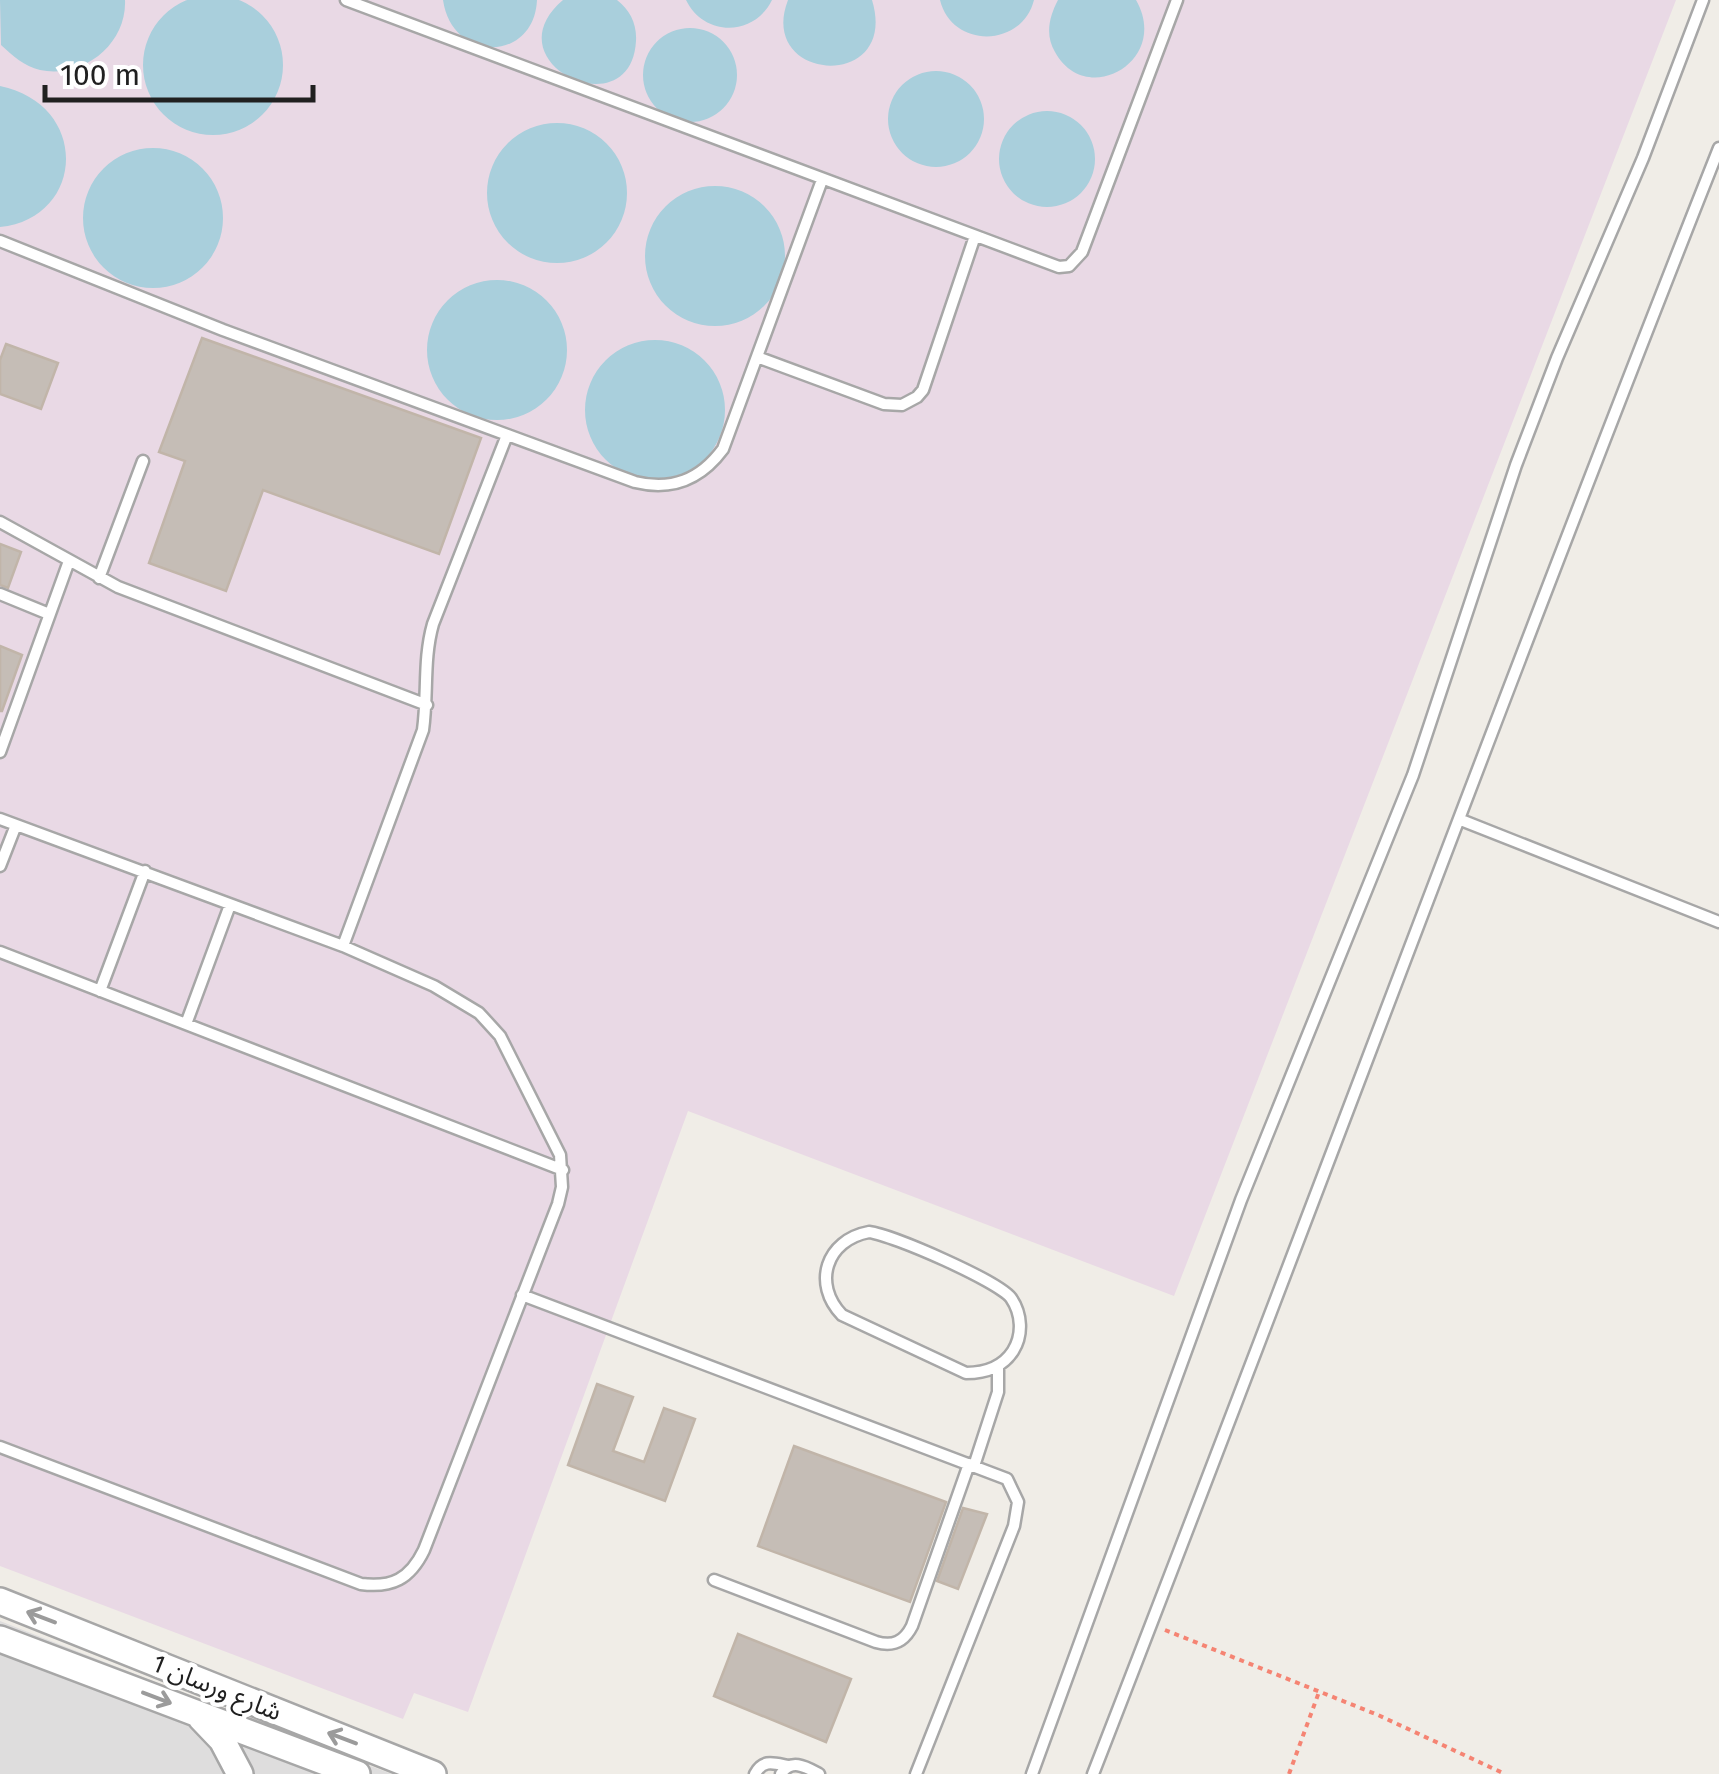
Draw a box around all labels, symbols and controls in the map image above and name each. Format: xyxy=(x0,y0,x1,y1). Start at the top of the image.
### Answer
scale bar xyxy=(45,40,312,102)
text: 100 m xyxy=(60,57,140,93)
one-way arrow xyxy=(26,1607,56,1625)
street label: شارع ورسان 1 xyxy=(147,1649,286,1730)
one-way arrow xyxy=(140,1690,171,1708)
one-way arrow xyxy=(328,1728,358,1746)

